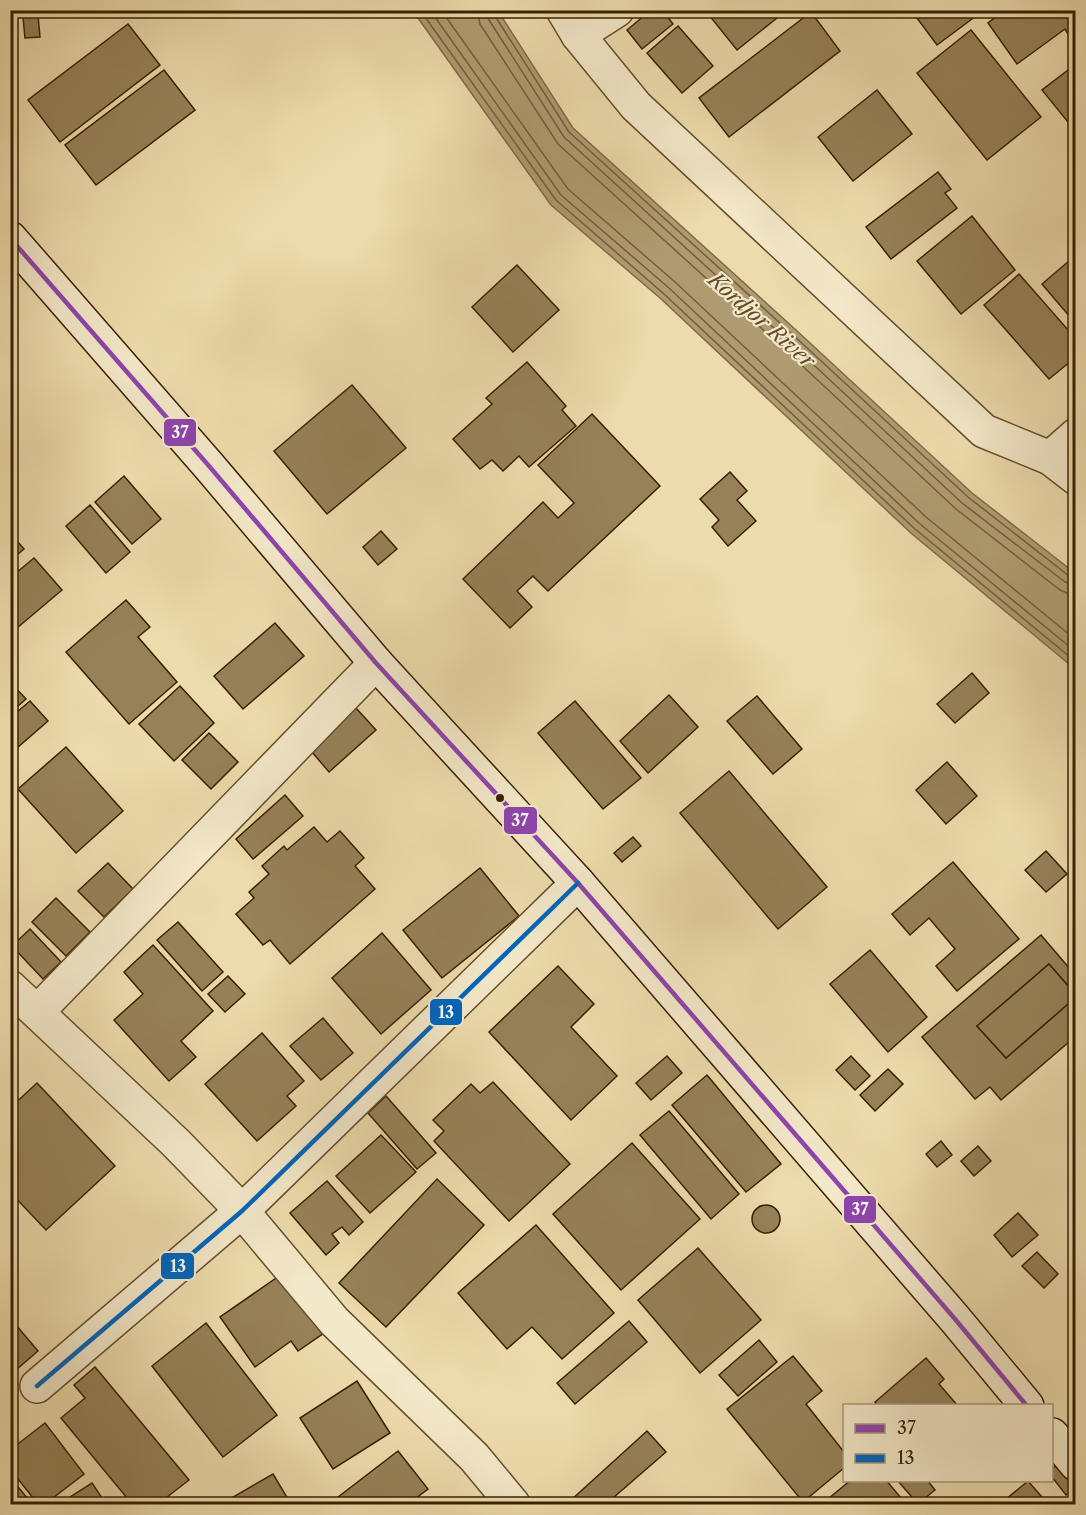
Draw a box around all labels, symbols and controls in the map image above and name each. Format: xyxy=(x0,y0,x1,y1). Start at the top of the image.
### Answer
water label: Kordjor River xyxy=(702,266,821,374)
line badge: 37 xyxy=(163,418,197,447)
text: 37 xyxy=(171,422,189,442)
unlabelled marker xyxy=(494,792,506,804)
line badge: 37 xyxy=(503,806,538,835)
text: 37 xyxy=(511,810,529,830)
line badge: 13 xyxy=(429,998,463,1026)
text: 13 xyxy=(438,1002,454,1022)
line badge: 37 xyxy=(843,1195,877,1224)
text: 37 xyxy=(851,1199,869,1219)
line badge: 13 xyxy=(160,1252,195,1280)
text: 13 xyxy=(170,1256,186,1276)
legend xyxy=(843,1404,1053,1482)
text: 37 xyxy=(897,1417,916,1439)
text: 13 xyxy=(897,1447,914,1469)

